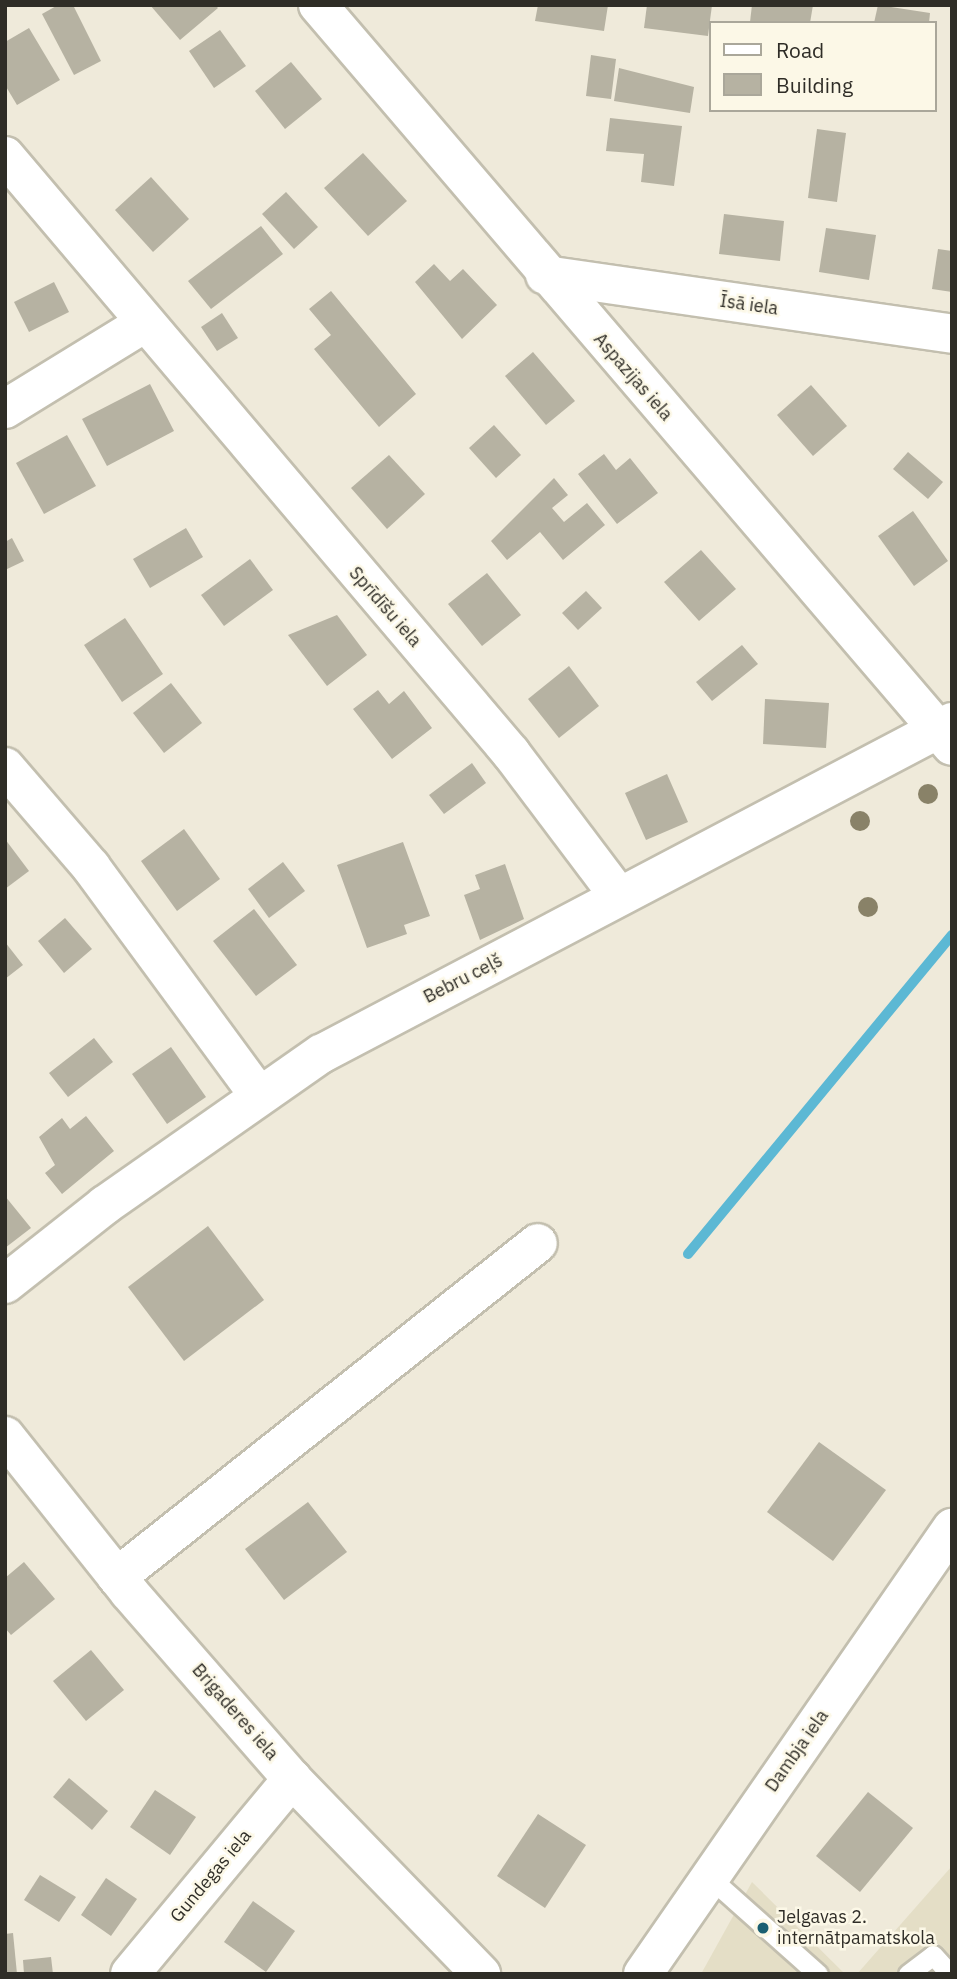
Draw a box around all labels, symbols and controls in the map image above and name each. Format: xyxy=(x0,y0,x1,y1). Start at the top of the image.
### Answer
legend xyxy=(708,21,936,112)
text: Road xyxy=(776,36,824,64)
text: Building xyxy=(776,71,853,99)
street label: Īsā iela xyxy=(718,290,780,320)
street label: Aspazijas iela xyxy=(589,329,677,425)
street label: Sprīdīšu iela xyxy=(344,563,426,651)
street label: Bebru ceļš xyxy=(420,950,506,1008)
street label: Brigaderes iela xyxy=(187,1659,283,1765)
street label: Dambja iela xyxy=(761,1706,833,1796)
street label: Gundegas iela xyxy=(166,1825,256,1927)
place label: Jelgavas 2. internātpamatskola xyxy=(777,1907,935,1950)
marker: Jelgavas 2. internātpamatskola xyxy=(755,1920,771,1936)

